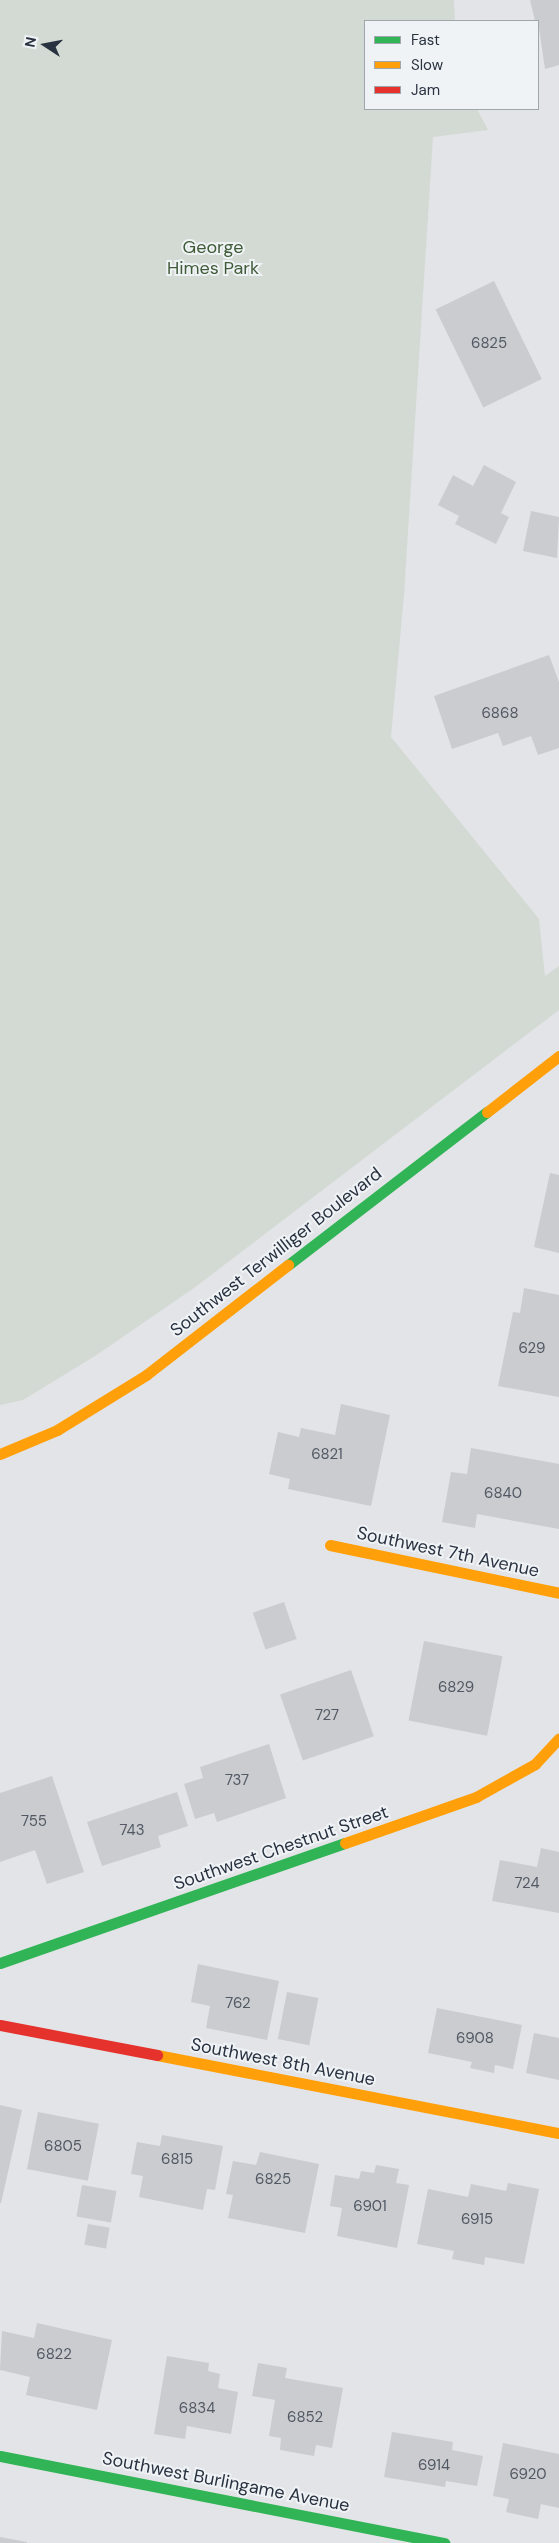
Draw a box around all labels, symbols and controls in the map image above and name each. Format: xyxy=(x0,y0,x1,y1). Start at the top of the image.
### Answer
north arrow xyxy=(20,20,70,70)
legend xyxy=(364,20,539,110)
text: Fast xyxy=(411,30,440,50)
text: N xyxy=(20,35,40,49)
text: Slow xyxy=(411,55,443,75)
text: Jam xyxy=(411,80,440,100)
park label: George Himes Park xyxy=(167,237,259,280)
house number: 6825 xyxy=(471,335,507,353)
house number: 6868 xyxy=(481,705,519,723)
street label: Southwest Terwilliger Boulevard xyxy=(166,1163,386,1341)
house number: 629 xyxy=(519,1340,545,1358)
house number: 6821 xyxy=(311,1446,343,1464)
house number: 6840 xyxy=(484,1485,522,1503)
street label: Southwest 7th Avenue xyxy=(355,1522,541,1582)
house number: 6829 xyxy=(438,1679,474,1697)
house number: 727 xyxy=(315,1707,339,1725)
house number: 737 xyxy=(225,1772,249,1790)
street label: Southwest Chestnut Street xyxy=(171,1801,391,1895)
house number: 755 xyxy=(21,1813,47,1831)
house number: 743 xyxy=(119,1822,145,1840)
house number: 724 xyxy=(514,1875,540,1893)
house number: 762 xyxy=(225,1995,251,2013)
house number: 6908 xyxy=(456,2030,494,2048)
street label: Southwest 8th Avenue xyxy=(189,2034,377,2090)
house number: 6805 xyxy=(44,2138,82,2156)
house number: 6815 xyxy=(161,2151,193,2169)
house number: 6825 xyxy=(255,2171,291,2189)
house number: 6901 xyxy=(353,2198,387,2216)
house number: 6915 xyxy=(461,2211,493,2229)
house number: 6822 xyxy=(36,2346,72,2364)
house number: 6834 xyxy=(179,2400,215,2418)
house number: 6852 xyxy=(287,2409,323,2427)
street label: Southwest Burlingame Avenue xyxy=(101,2447,351,2517)
house number: 6914 xyxy=(418,2457,450,2475)
house number: 6920 xyxy=(509,2466,547,2484)

